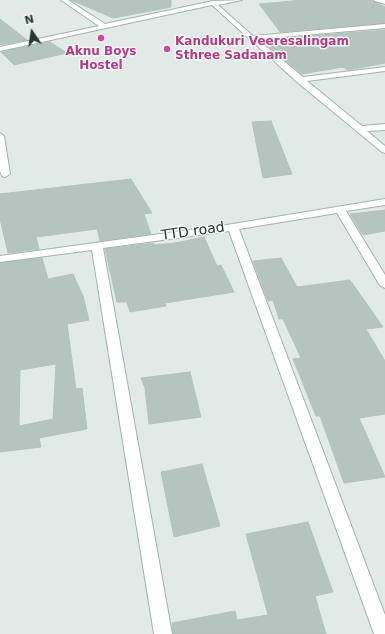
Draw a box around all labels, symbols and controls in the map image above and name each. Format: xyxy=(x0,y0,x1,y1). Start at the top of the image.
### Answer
north arrow xyxy=(12,12,52,52)
text: N xyxy=(23,12,35,27)
marker: Aknu Boys Hostel xyxy=(96,33,106,43)
place label: Kandukuri Veeresalingam Sthree Sadanam xyxy=(175,35,349,63)
marker: Kandukuri Veeresalingam Sthree Sadanam xyxy=(162,44,172,54)
place label: Aknu Boys Hostel xyxy=(66,45,136,73)
street label: TTD road xyxy=(160,219,226,245)

